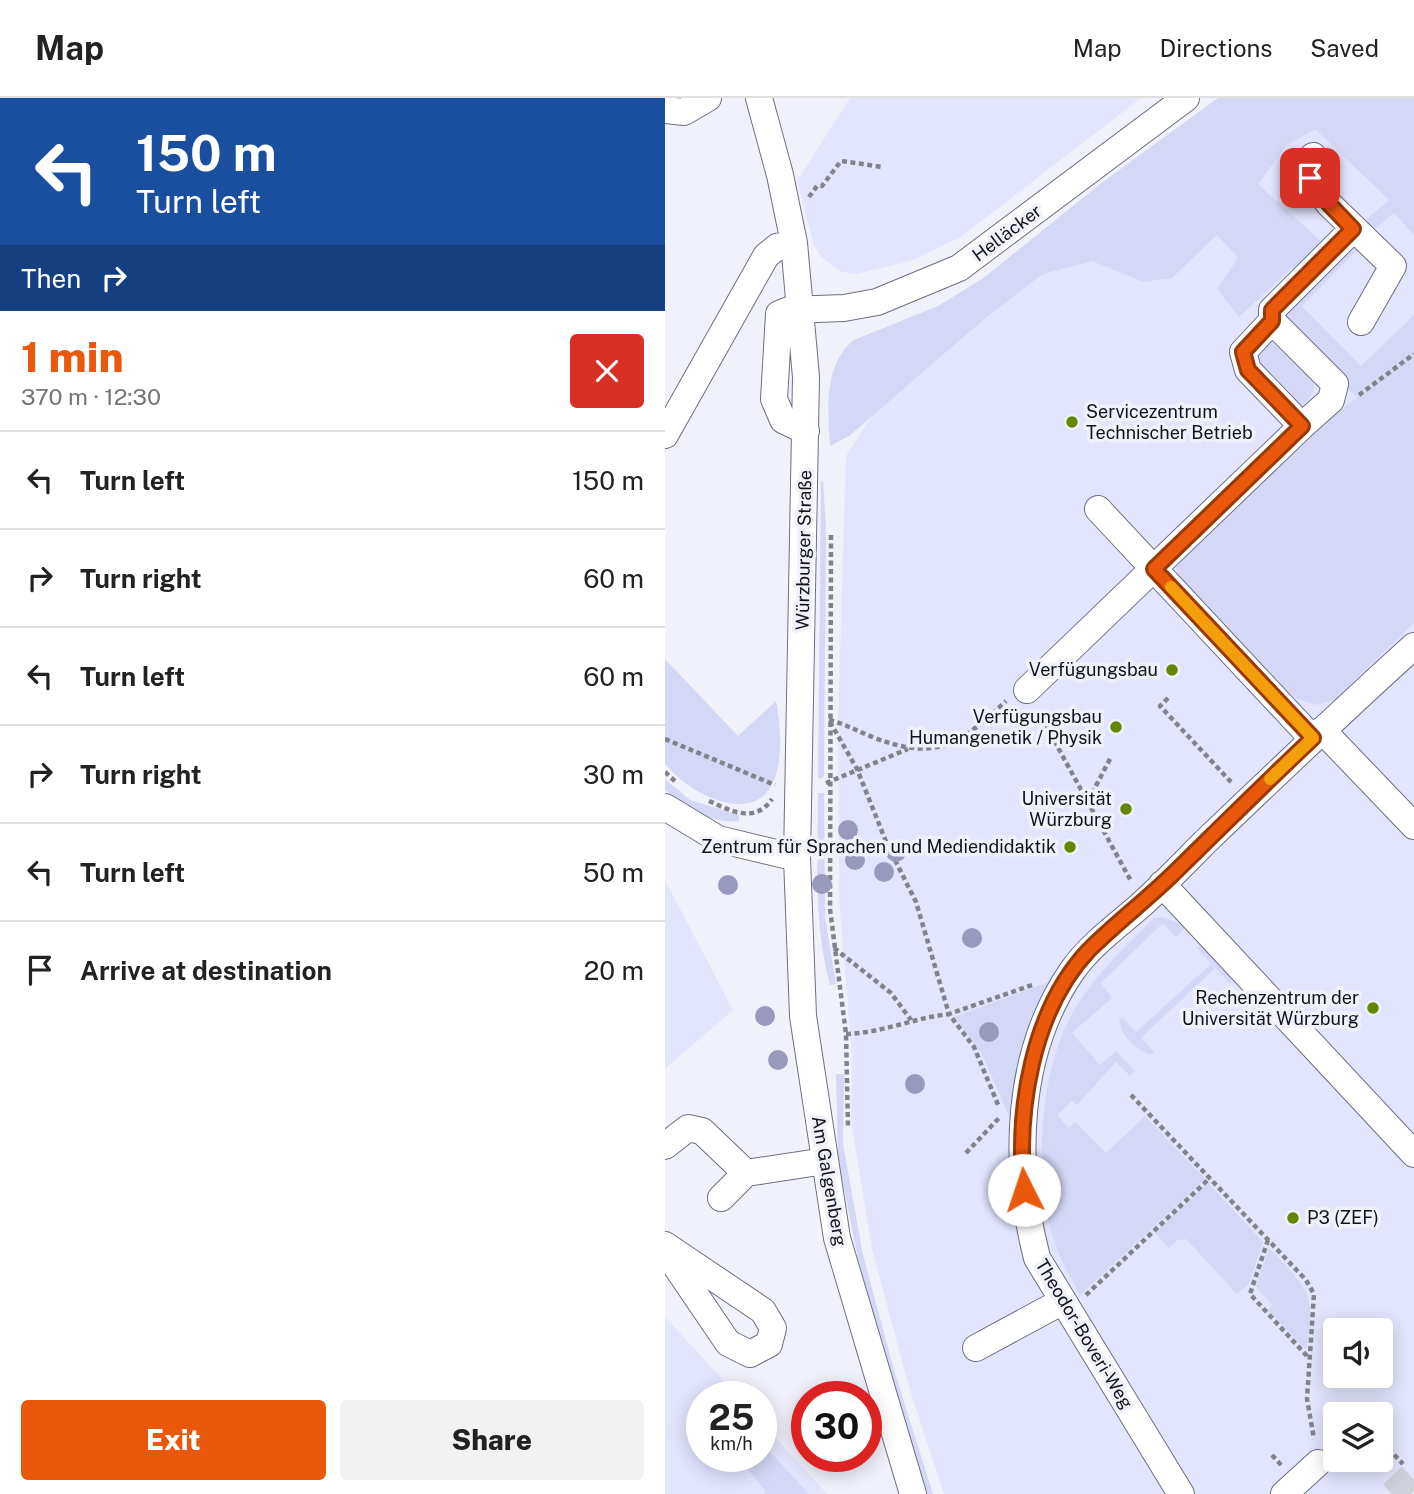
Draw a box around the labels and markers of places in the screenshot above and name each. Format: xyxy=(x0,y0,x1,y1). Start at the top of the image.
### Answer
pin xyxy=(1280,148,1340,208)
place label: Servicezentrum Technischer Betrieb xyxy=(1086,401,1253,443)
marker: Servicezentrum Technischer Betrieb xyxy=(1064,414,1080,430)
place label: Verfügungsbau xyxy=(1029,659,1158,680)
marker: Verfügungsbau xyxy=(1164,662,1180,678)
place label: Verfügungsbau Humangenetik / Physik xyxy=(909,706,1102,748)
marker: Verfügungsbau Humangenetik / Physik xyxy=(1108,719,1124,735)
place label: Universität Würzburg xyxy=(1021,788,1112,830)
marker: Universität Würzburg xyxy=(1118,801,1134,817)
place label: Zentrum für Sprachen und Mediendidaktik xyxy=(701,836,1056,857)
marker: Zentrum für Sprachen und Mediendidaktik xyxy=(1062,839,1078,855)
place label: Rechenzentrum der Universität Würzburg xyxy=(1182,987,1359,1029)
marker: Rechenzentrum der Universität Würzburg xyxy=(1365,1000,1381,1016)
place label: P3 (ZEF) xyxy=(1307,1207,1379,1228)
marker: P3 (ZEF) xyxy=(1285,1210,1301,1226)

